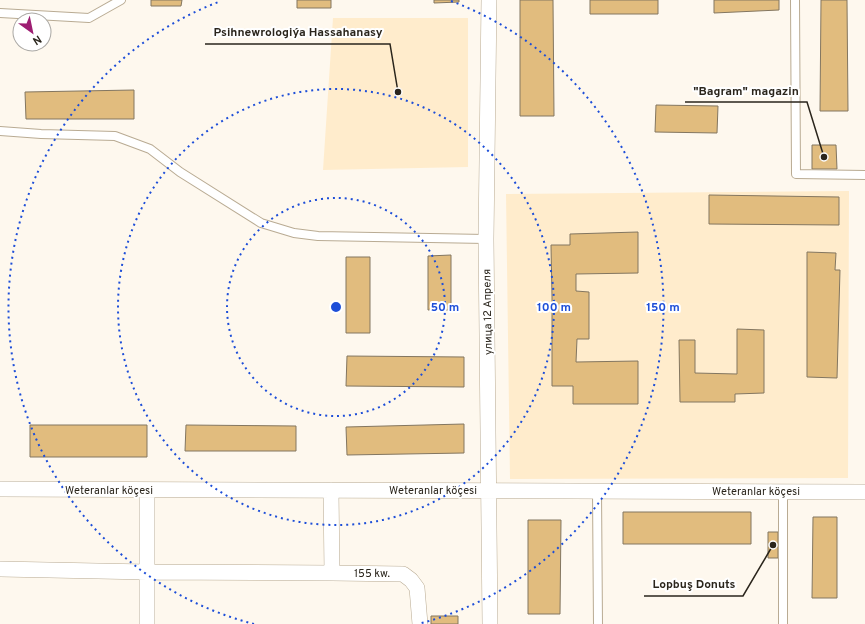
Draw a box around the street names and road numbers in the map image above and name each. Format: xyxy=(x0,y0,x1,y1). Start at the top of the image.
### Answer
street label: улица 12 Апреля xyxy=(480,269,496,355)
street label: Weteranlar köçesi xyxy=(65,484,153,498)
street label: Weteranlar köçesi xyxy=(389,484,477,498)
street label: Weteranlar köçesi xyxy=(712,485,800,499)
street label: 155 kw. xyxy=(354,567,390,581)

